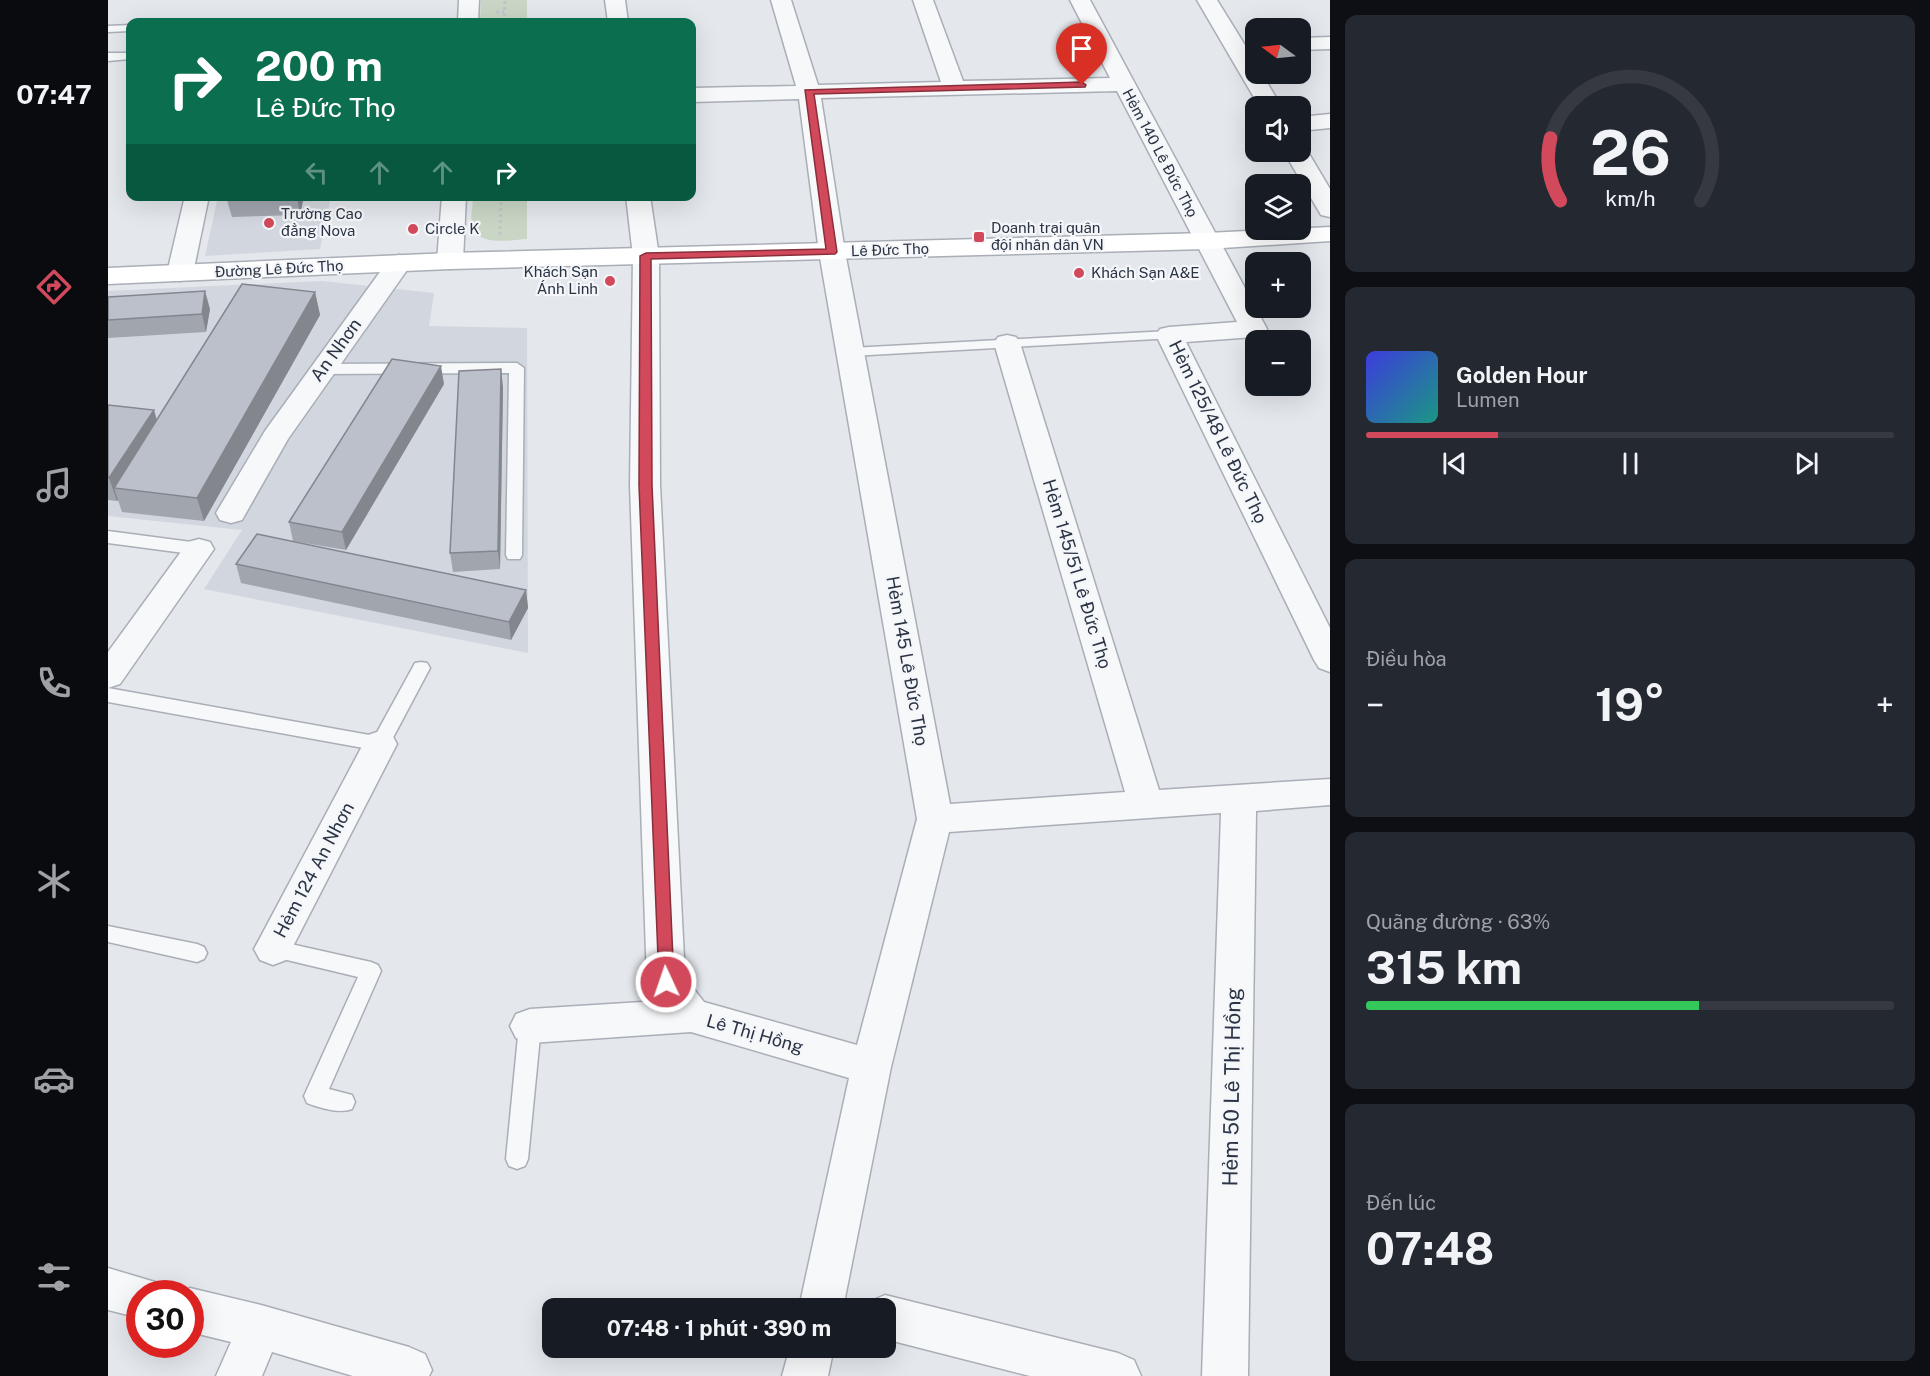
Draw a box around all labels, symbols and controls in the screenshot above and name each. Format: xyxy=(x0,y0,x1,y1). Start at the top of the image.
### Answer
north arrow xyxy=(1245,18,1311,84)
map controls xyxy=(1245,18,1311,396)
pin xyxy=(1056,23,1107,85)
icon: arrive xyxy=(1065,32,1098,65)
text: 200 m xyxy=(255,41,383,90)
icon: right xyxy=(156,42,234,120)
text: 07:47 xyxy=(16,78,92,110)
street label: Hẻm 140 Lê Đức Thọ xyxy=(1119,86,1202,220)
text: Lê Đức Thọ xyxy=(255,91,396,123)
button: sound xyxy=(1245,96,1311,162)
text: 26 xyxy=(1590,116,1670,189)
icon: left xyxy=(300,156,333,189)
icon: ahead xyxy=(363,156,396,189)
icon: ahead xyxy=(426,156,459,189)
icon: right xyxy=(489,156,522,189)
button: layers xyxy=(1245,174,1311,240)
text: km/h xyxy=(1605,186,1655,211)
place label: Trường Cao đẳng Nova xyxy=(281,205,362,239)
marker: Trường Cao đẳng Nova xyxy=(262,216,276,230)
place label: Doanh trại quân đội nhân dân VN xyxy=(991,219,1104,253)
place label: Circle K xyxy=(425,220,479,237)
marker: Circle K xyxy=(406,222,420,236)
marker: Doanh trại quân đội nhân dân VN xyxy=(972,230,986,244)
street label: Lê Đức Thọ xyxy=(851,240,929,259)
button: + xyxy=(1245,252,1311,318)
street label: Đường Lê Đức Thọ xyxy=(214,257,344,280)
place label: Khách Sạn Ánh Linh xyxy=(524,263,598,297)
place label: Khách Sạn A&E xyxy=(1091,264,1200,281)
icon: directions xyxy=(33,266,75,308)
marker: Khách Sạn A&E xyxy=(1072,266,1086,280)
marker: Khách Sạn Ánh Linh xyxy=(603,274,617,288)
street label: An Nhơn xyxy=(306,314,365,385)
button: − xyxy=(1245,330,1311,396)
street label: Hẻm 125/48 Lê Đức Thọ xyxy=(1165,337,1272,527)
text: Golden Hour xyxy=(1456,362,1587,388)
text: Lumen xyxy=(1456,388,1520,412)
icon: previous xyxy=(1438,447,1471,480)
icon: pause xyxy=(1614,447,1647,480)
icon: next xyxy=(1790,447,1823,480)
icon: music xyxy=(33,464,75,506)
street label: Hẻm 145/51 Lê Đức Thọ xyxy=(1039,476,1116,671)
street label: Hẻm 145 Lê Đức Thọ xyxy=(882,574,933,747)
text: Điều hòa xyxy=(1366,647,1447,671)
icon: phone xyxy=(33,662,75,704)
text: 19° xyxy=(1595,678,1665,731)
text: − xyxy=(1366,686,1384,724)
text: + xyxy=(1876,686,1894,724)
street label: Hẻm 124 An Nhơn xyxy=(269,799,358,941)
icon: climate xyxy=(33,860,75,902)
text: Quãng đường · 63% xyxy=(1366,910,1550,934)
text: 315 km xyxy=(1366,941,1522,994)
position arrow xyxy=(634,950,698,1014)
street label: Hẻm 50 Lê Thị Hồng xyxy=(1217,987,1246,1187)
street label: Lê Thị Hồng xyxy=(704,1010,806,1057)
icon: car xyxy=(33,1058,75,1100)
text: Đến lúc xyxy=(1366,1191,1436,1215)
text: 07:48 xyxy=(1366,1222,1494,1275)
icon: filters xyxy=(33,1256,75,1298)
speed limit sign: 30 xyxy=(126,1280,204,1358)
text: 07:48 · 1 phút · 390 m xyxy=(607,1315,831,1341)

